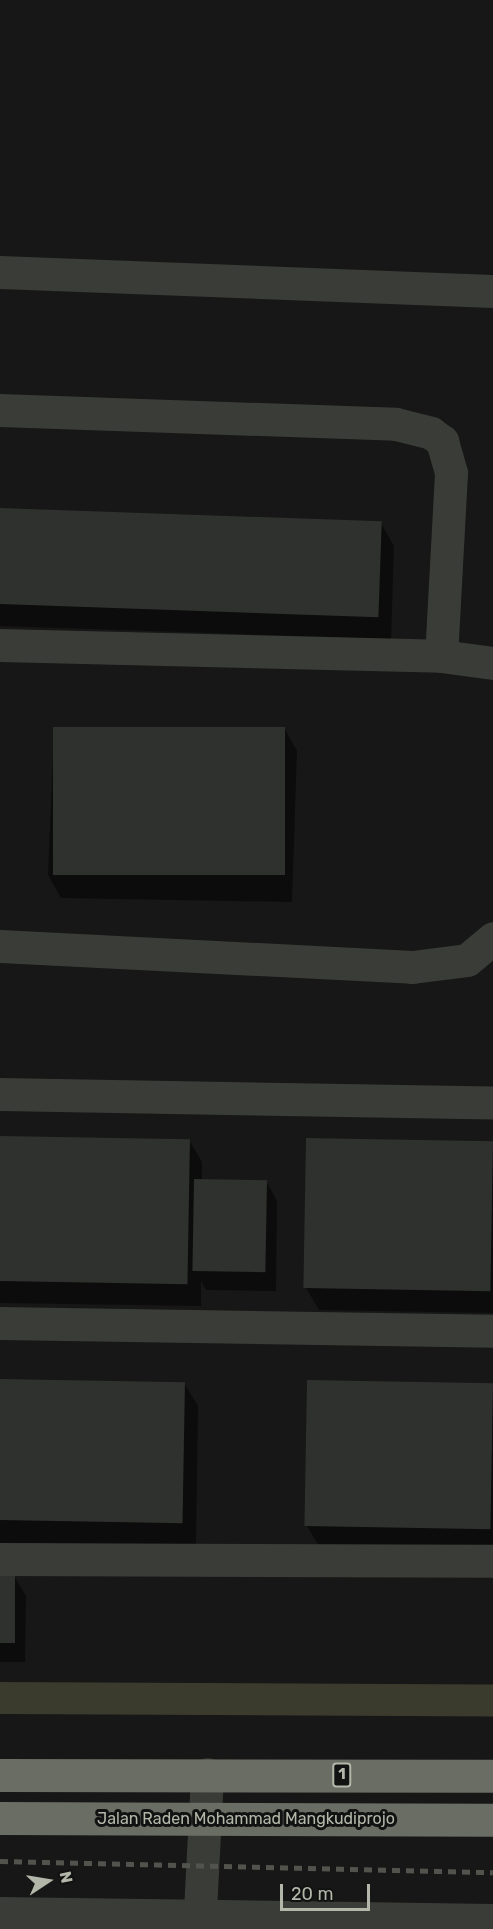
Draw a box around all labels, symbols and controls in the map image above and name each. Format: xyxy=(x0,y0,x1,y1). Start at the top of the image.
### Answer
road number: 1 xyxy=(332,1763,352,1787)
street label: Jalan Raden Mohammad Mangkudiprojo xyxy=(97,1809,395,1829)
north arrow xyxy=(18,1851,78,1911)
text: N xyxy=(56,1870,77,1885)
scale bar xyxy=(283,1872,373,1910)
text: 20 m xyxy=(291,1883,333,1905)

